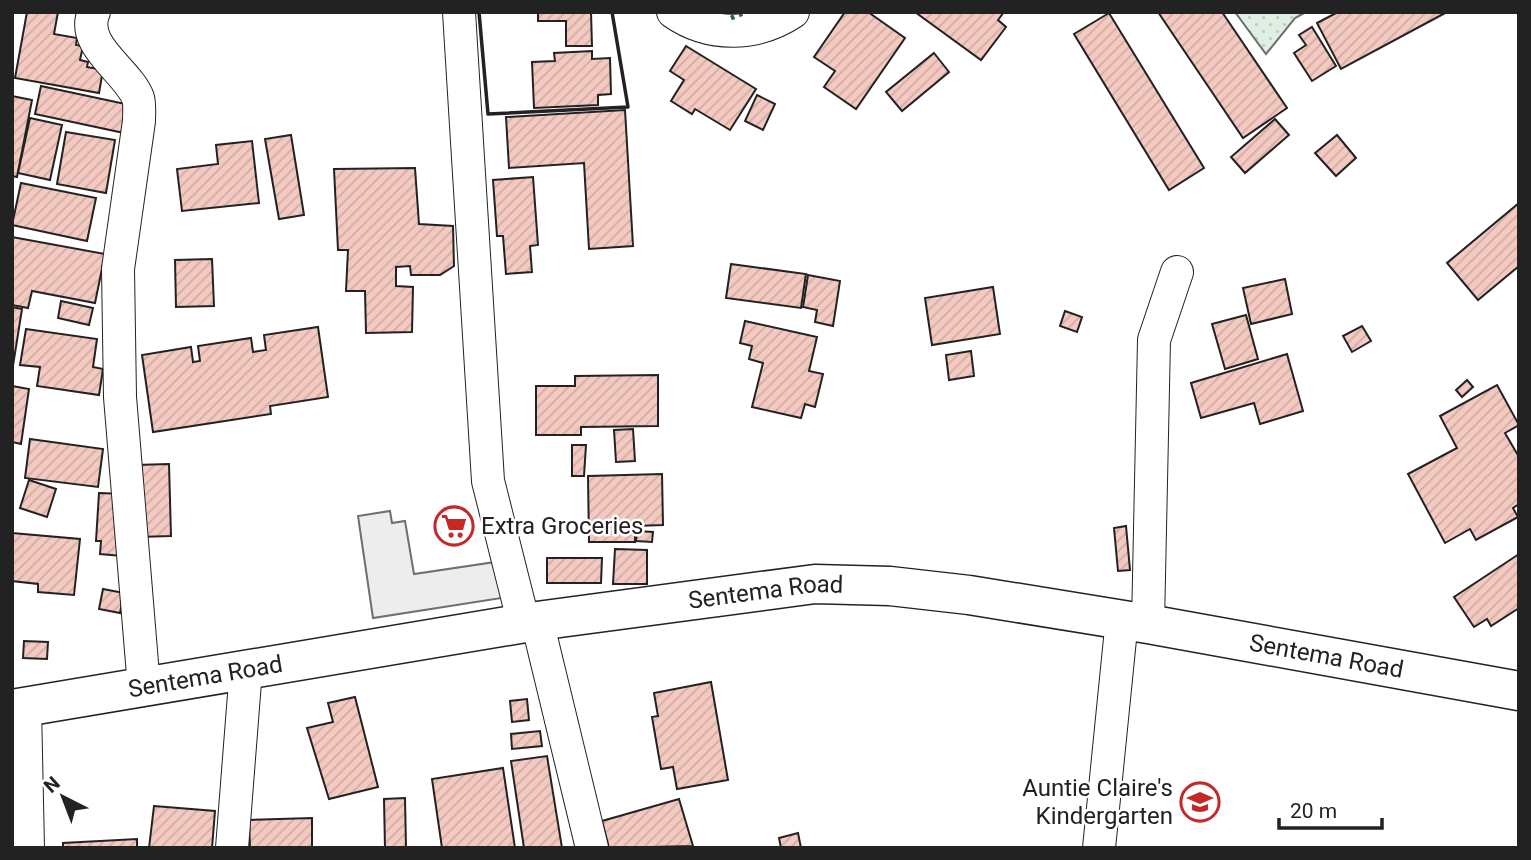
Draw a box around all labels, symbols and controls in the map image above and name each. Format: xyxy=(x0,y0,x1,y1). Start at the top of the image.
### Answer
supermarket icon: Extra Groceries xyxy=(433,505,475,547)
place label: Extra Groceries xyxy=(481,512,643,540)
street label: Sentema Road xyxy=(686,570,844,615)
street label: Sentema Road xyxy=(1247,629,1406,684)
street label: Sentema Road xyxy=(126,650,285,703)
north arrow xyxy=(28,762,98,832)
text: N xyxy=(39,772,65,798)
place label: Auntie Claire's Kindergarten xyxy=(1022,774,1173,830)
school or university icon: Auntie Claire's Kindergarten xyxy=(1179,781,1221,823)
scale bar xyxy=(1279,786,1382,830)
text: 20 m xyxy=(1290,799,1337,823)

